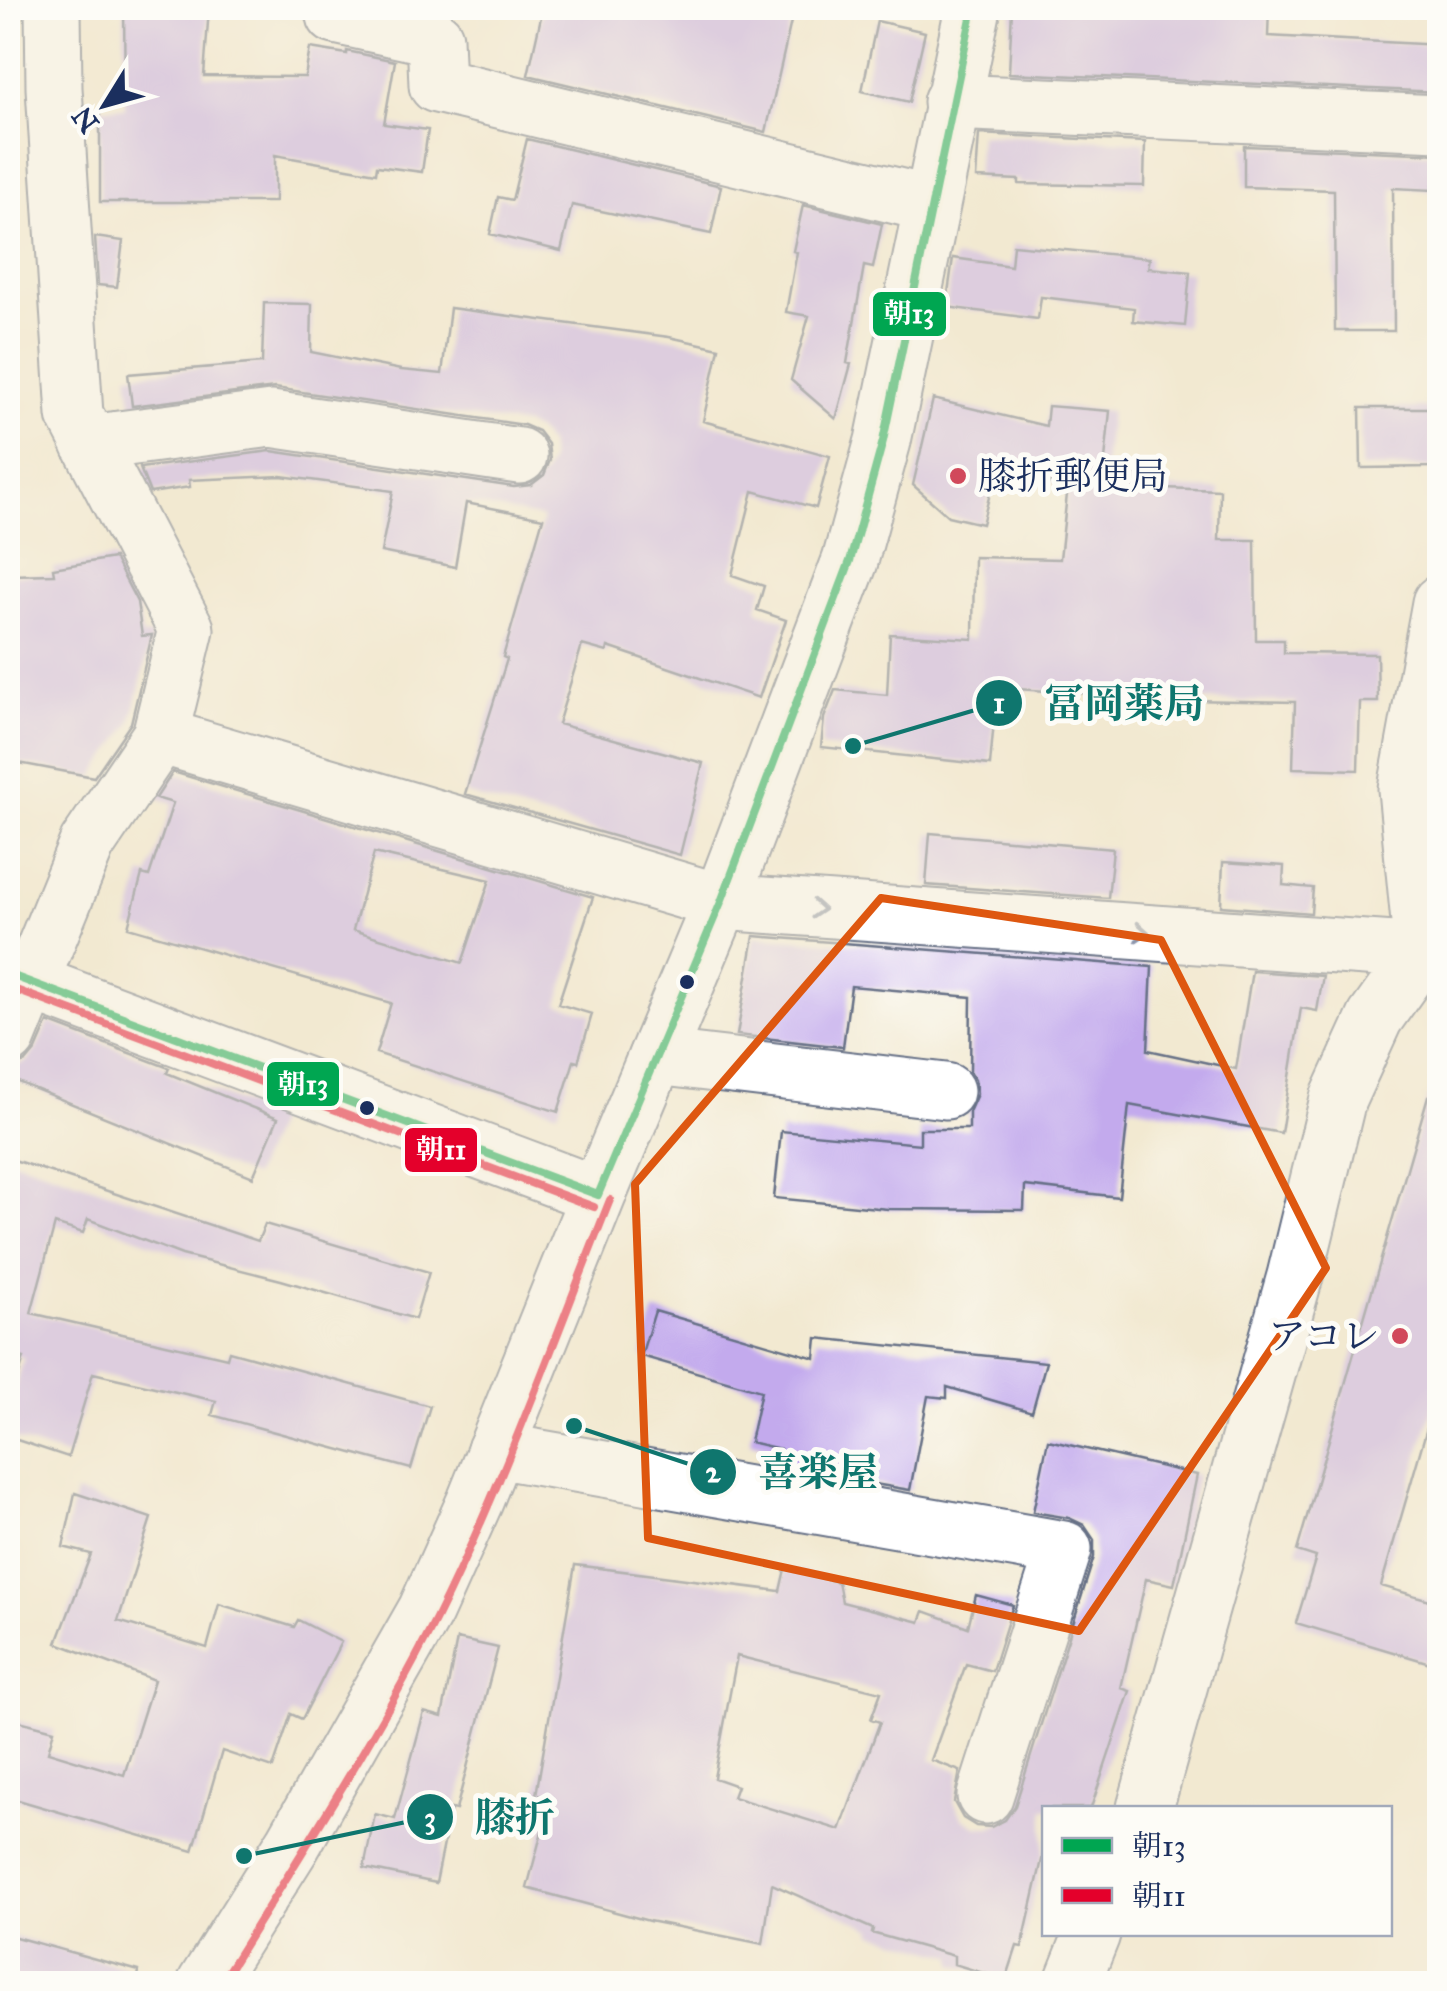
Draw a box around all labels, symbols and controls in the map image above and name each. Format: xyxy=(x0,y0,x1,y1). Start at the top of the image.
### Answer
north arrow xyxy=(55,55,155,155)
text: N xyxy=(64,100,107,140)
line badge: 朝13 xyxy=(871,290,948,338)
text: 朝13 xyxy=(884,296,934,331)
place label: 膝折郵便局 xyxy=(978,453,1168,499)
marker: 膝折郵便局 xyxy=(947,465,969,487)
callout: 冨岡薬局 xyxy=(974,668,1224,738)
text: 冨岡薬局 xyxy=(1044,679,1204,728)
text: 1 xyxy=(993,685,1005,721)
one-way arrow xyxy=(811,897,827,919)
one-way arrow xyxy=(1135,921,1151,942)
unlabelled marker xyxy=(677,972,697,992)
line badge: 朝13 xyxy=(265,1060,341,1108)
text: 朝13 xyxy=(278,1067,328,1102)
unlabelled marker xyxy=(357,1098,377,1118)
line badge: 朝11 xyxy=(403,1126,479,1174)
text: 朝11 xyxy=(416,1132,466,1167)
place label: アコレ xyxy=(1268,1313,1380,1359)
marker: アコレ xyxy=(1389,1325,1411,1347)
callout: 喜楽屋 xyxy=(688,1437,898,1507)
text: 喜楽屋 xyxy=(758,1448,878,1497)
text: 2 xyxy=(706,1454,722,1490)
callout: 膝折 xyxy=(405,1782,575,1852)
text: 膝折 xyxy=(475,1793,555,1842)
text: 3 xyxy=(424,1800,436,1836)
legend xyxy=(1042,1806,1392,1936)
text: 朝13 xyxy=(1132,1828,1186,1864)
text: 朝11 xyxy=(1132,1878,1186,1914)

